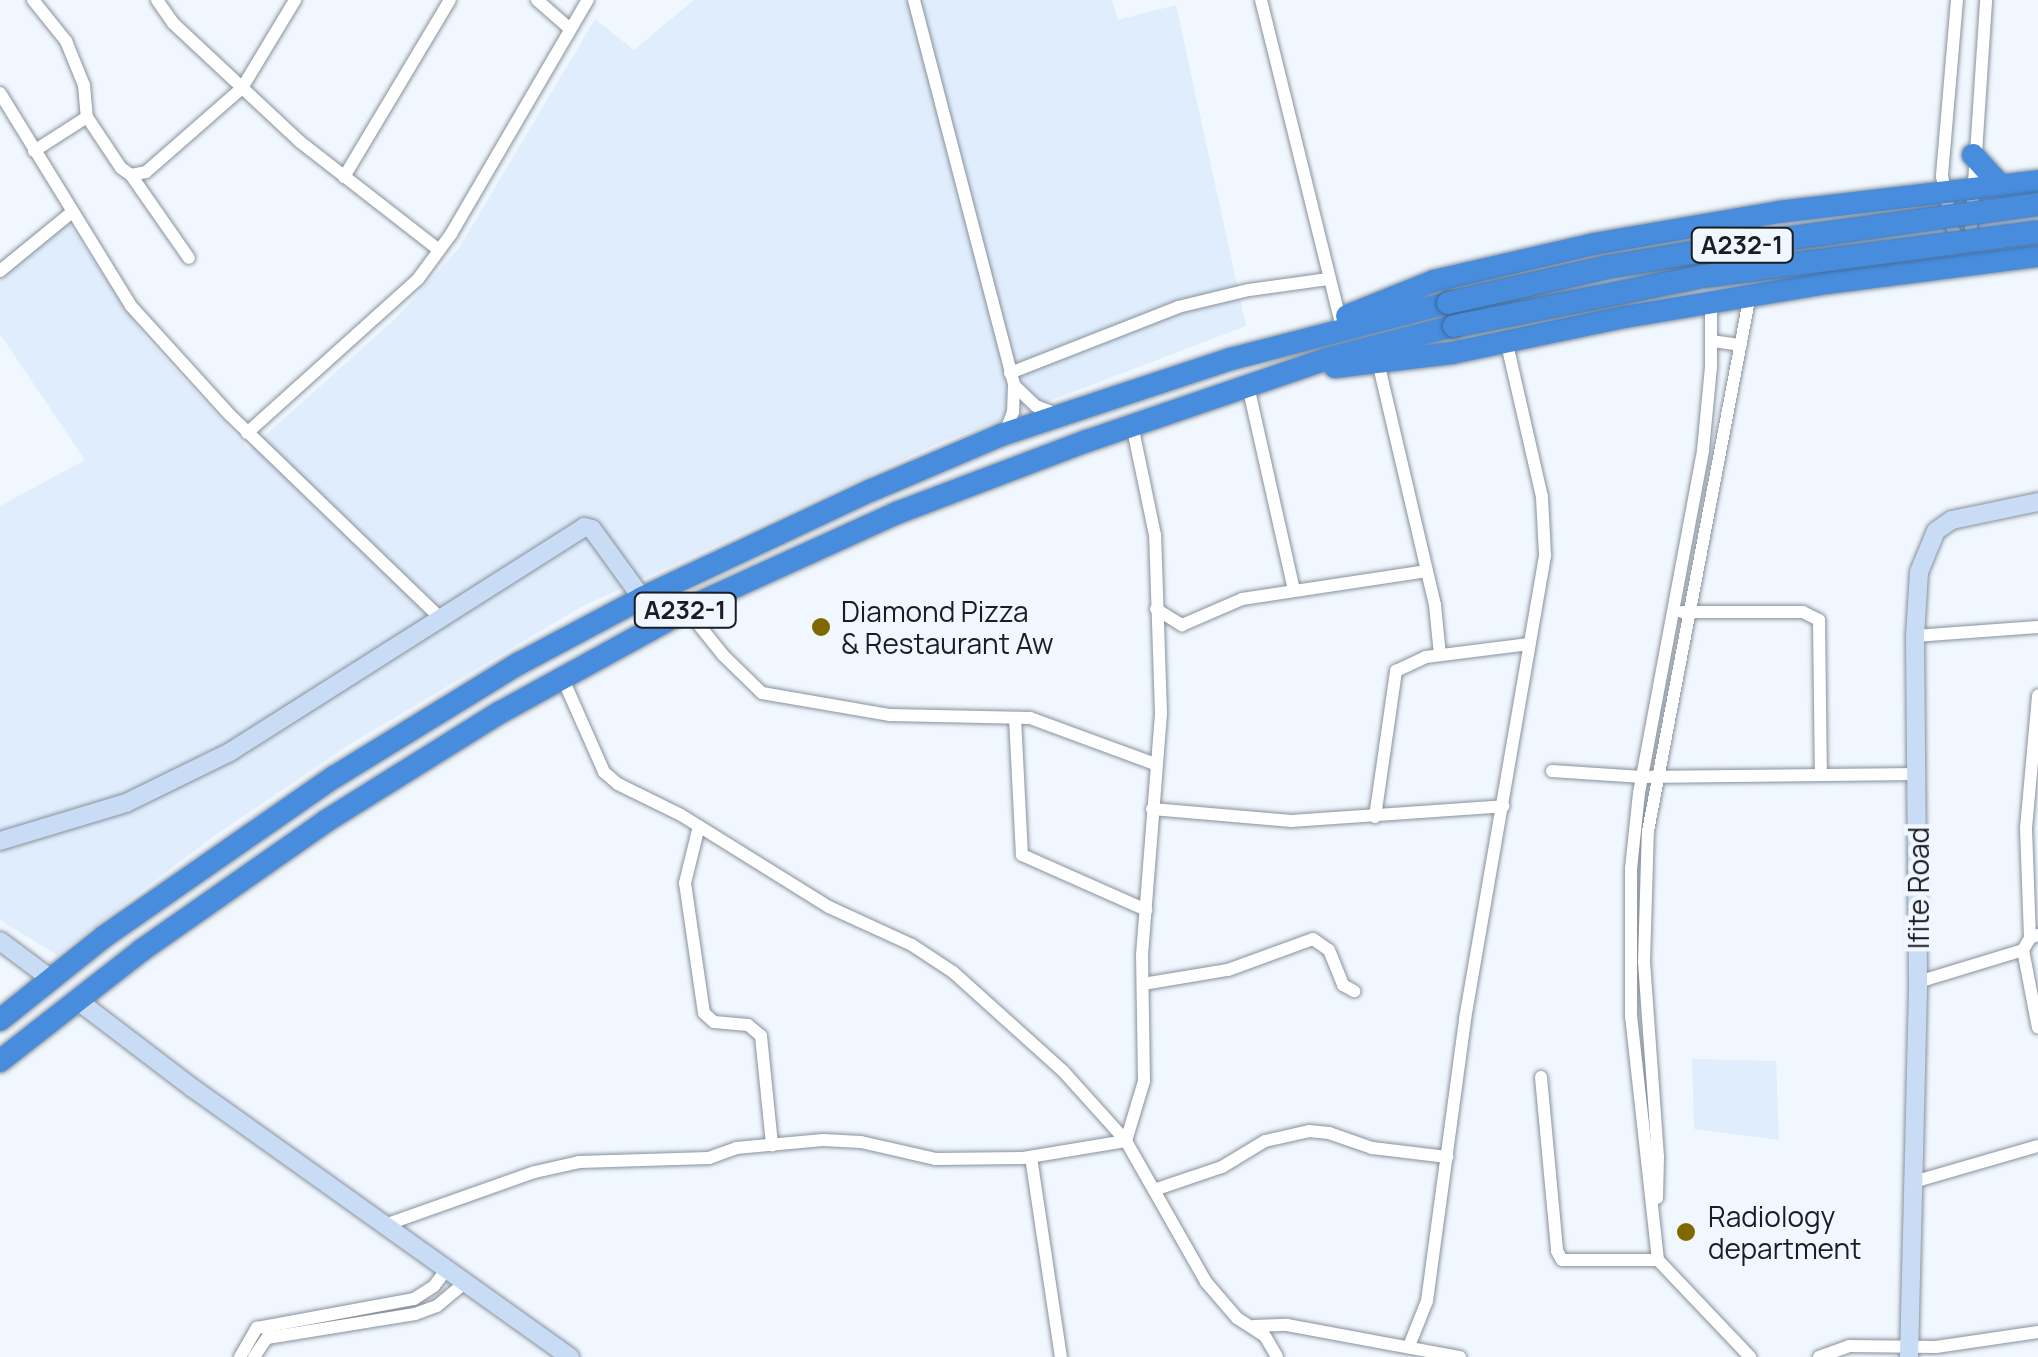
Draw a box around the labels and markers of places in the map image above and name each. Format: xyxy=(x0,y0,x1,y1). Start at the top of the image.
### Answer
place label: Diamond Pizza & Restaurant Aw xyxy=(841,594,1054,660)
marker: Diamond Pizza & Restaurant Aw xyxy=(810,616,832,638)
place label: Radiology department xyxy=(1708,1199,1861,1265)
marker: Radiology department xyxy=(1673,1219,1699,1245)

